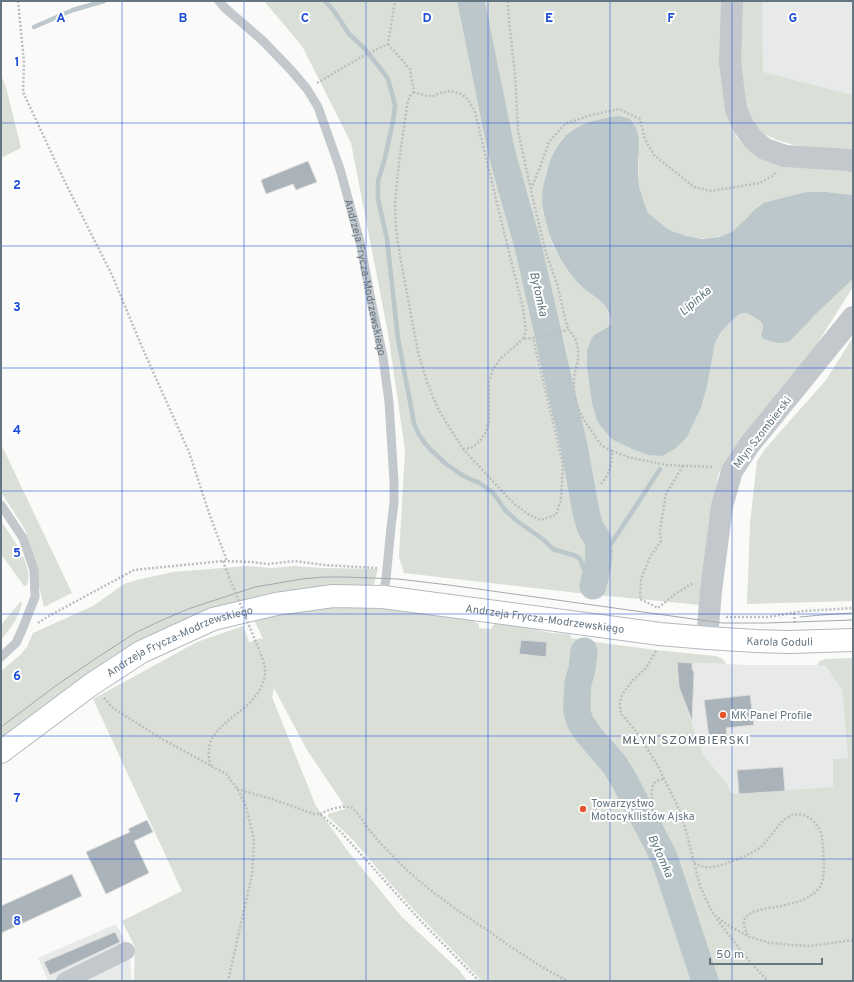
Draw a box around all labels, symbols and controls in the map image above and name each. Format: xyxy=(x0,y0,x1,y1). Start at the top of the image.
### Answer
text: A xyxy=(56,11,66,27)
text: B xyxy=(179,11,188,27)
text: C xyxy=(301,11,309,27)
text: D xyxy=(422,11,432,27)
text: E xyxy=(545,11,553,27)
text: F xyxy=(667,11,675,27)
text: G xyxy=(789,11,798,27)
text: 1 xyxy=(14,55,20,71)
text: 2 xyxy=(13,178,21,194)
street label: Andrzeja Frycza-Modrzewskiego xyxy=(341,198,389,357)
water label: Bytomka xyxy=(525,270,551,319)
water label: Lipinka xyxy=(676,283,716,320)
text: 3 xyxy=(13,300,21,316)
street label: Młyn Szombierski xyxy=(731,394,795,471)
text: 4 xyxy=(13,423,21,439)
text: 5 xyxy=(13,546,21,562)
street label: Andrzeja Frycza-Modrzewskiego xyxy=(464,602,625,637)
street label: Andrzeja Frycza-Modrzewskiego xyxy=(104,604,255,681)
street label: Karola Goduli xyxy=(746,634,813,650)
text: 6 xyxy=(13,669,21,685)
place label: MK Panel Profile xyxy=(731,709,812,723)
marker: MK Panel Profile xyxy=(718,710,728,720)
district label: MŁYN SZOMBIERSKI xyxy=(622,733,750,749)
text: 7 xyxy=(14,791,21,807)
place label: Towarzystwo Motocykllistów Ajska xyxy=(591,797,695,824)
marker: Towarzystwo Motocykllistów Ajska xyxy=(578,804,588,814)
water label: Bytomka xyxy=(644,832,677,881)
text: 8 xyxy=(13,914,21,930)
scale bar xyxy=(710,940,822,966)
text: 50 m xyxy=(716,947,744,963)

